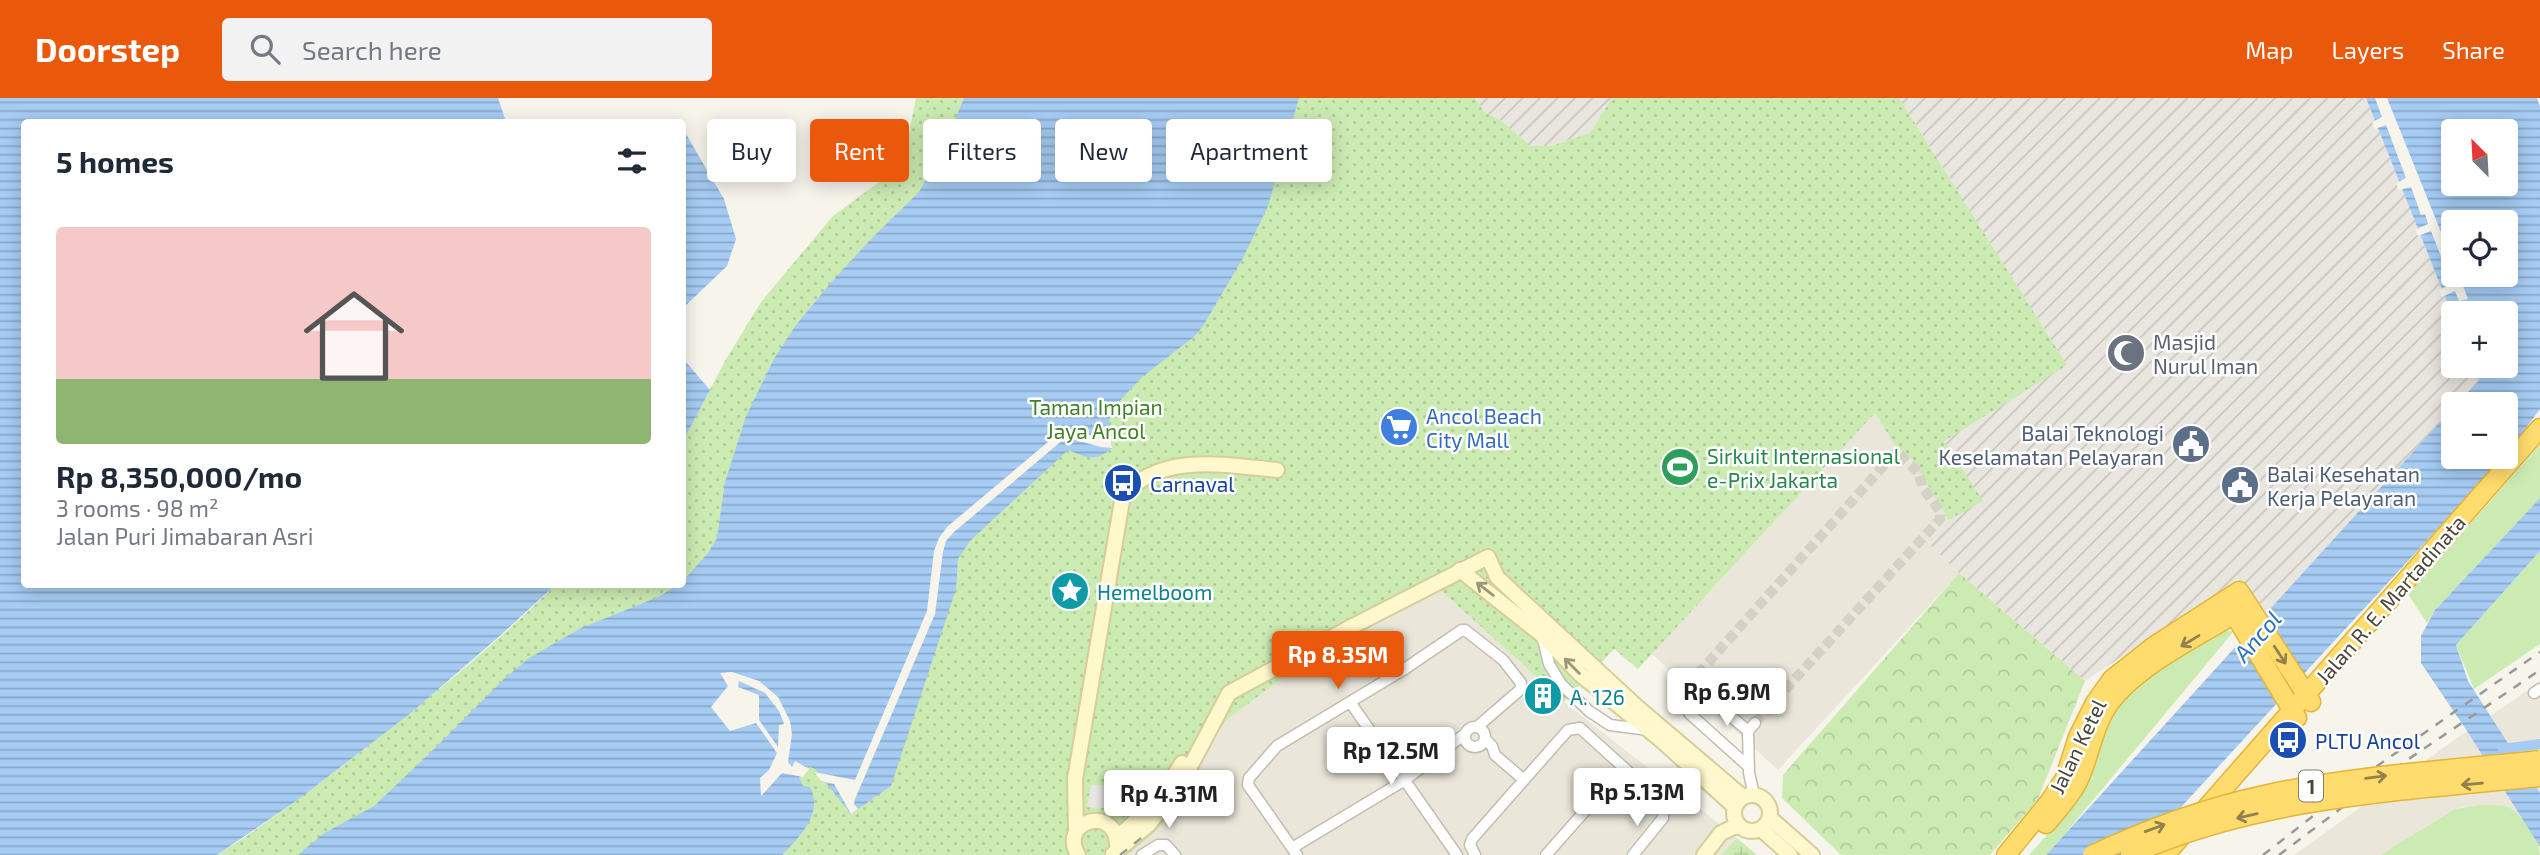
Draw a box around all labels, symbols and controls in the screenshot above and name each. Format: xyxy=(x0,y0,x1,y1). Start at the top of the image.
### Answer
search box xyxy=(222,18,712,81)
text: Doorstep xyxy=(35,29,180,69)
icon: search xyxy=(246,30,284,68)
text: Search here xyxy=(302,34,442,65)
text: Map xyxy=(2245,35,2293,64)
text: Layers xyxy=(2331,35,2404,64)
text: Share xyxy=(2442,35,2505,64)
chip: Buy xyxy=(707,119,796,182)
chip: Rent xyxy=(810,119,909,182)
chip: Filters xyxy=(923,119,1041,182)
chip: New xyxy=(1055,119,1152,182)
chip: Apartment xyxy=(1166,119,1332,182)
north arrow xyxy=(2441,119,2518,196)
map controls xyxy=(2441,119,2518,469)
icon: filters xyxy=(613,142,651,180)
text: 5 homes xyxy=(56,143,174,179)
button: locate xyxy=(2441,210,2518,287)
icon: home xyxy=(291,273,417,399)
button: + xyxy=(2441,301,2518,378)
place label: Masjid Nurul Iman xyxy=(2153,329,2258,378)
mosque icon: Masjid Nurul Iman xyxy=(2105,332,2147,374)
button: − xyxy=(2441,392,2518,469)
park label: Taman Impian Jaya Ancol xyxy=(1029,394,1163,443)
place label: Ancol Beach City Mall xyxy=(1426,403,1542,452)
supermarket icon: Ancol Beach City Mall xyxy=(1378,406,1420,448)
place label: Balai Teknologi Keselamatan Pelayaran xyxy=(1939,420,2164,469)
public building icon: Balai Teknologi Keselamatan Pelayaran xyxy=(2170,423,2212,465)
place label: Sirkuit Internasional e-Prix Jakarta xyxy=(1707,443,1901,492)
sports icon: Sirkuit Internasional e-Prix Jakarta xyxy=(1659,446,1701,488)
text: Rp 8,350,000/mo xyxy=(56,458,302,494)
place label: Balai Kesehatan Kerja Pelayaran xyxy=(2267,461,2420,511)
bus stop icon: Carnaval xyxy=(1102,462,1144,504)
public building icon: Balai Kesehatan Kerja Pelayaran xyxy=(2219,464,2261,506)
place label: Carnaval xyxy=(1150,471,1235,496)
text: 3 rooms · 98 m² xyxy=(56,494,218,522)
street label: Jalan R. E. Martadinata xyxy=(2310,509,2470,689)
text: Jalan Puri Jimabaran Asri xyxy=(56,522,313,550)
place icon: Hemelboom xyxy=(1049,570,1091,612)
place label: Hemelboom xyxy=(1097,579,1212,604)
one-way arrow xyxy=(1477,582,1495,597)
water label: Ancol xyxy=(2227,605,2287,668)
pin: Rp 8.35M xyxy=(1266,632,1410,691)
one-way arrow xyxy=(2180,635,2200,649)
text: Rp 8.35M xyxy=(1288,640,1388,668)
one-way arrow xyxy=(2273,644,2287,664)
one-way arrow xyxy=(1564,657,1581,674)
pin: Rp 6.9M xyxy=(1662,668,1792,728)
building icon: A. 126 xyxy=(1522,675,1564,717)
text: Rp 6.9M xyxy=(1683,677,1771,705)
place label: A. 126 xyxy=(1570,684,1625,709)
street label: Jalan Ketel xyxy=(2043,694,2111,797)
bus stop icon: PLTU Ancol xyxy=(2267,719,2309,761)
pin: Rp 12.5M xyxy=(1319,728,1463,787)
place label: PLTU Ancol xyxy=(2315,728,2421,753)
text: Rp 12.5M xyxy=(1343,736,1439,764)
pin: Rp 5.13M xyxy=(1565,768,1709,828)
pin: Rp 4.31M xyxy=(1097,770,1241,830)
road number: 1 xyxy=(2299,771,2323,802)
one-way arrow xyxy=(2364,771,2387,784)
text: Rp 5.13M xyxy=(1590,777,1684,805)
one-way arrow xyxy=(2461,777,2484,790)
text: Rp 4.31M xyxy=(1120,779,1218,807)
one-way arrow xyxy=(2236,810,2259,823)
one-way arrow xyxy=(2143,821,2165,834)

